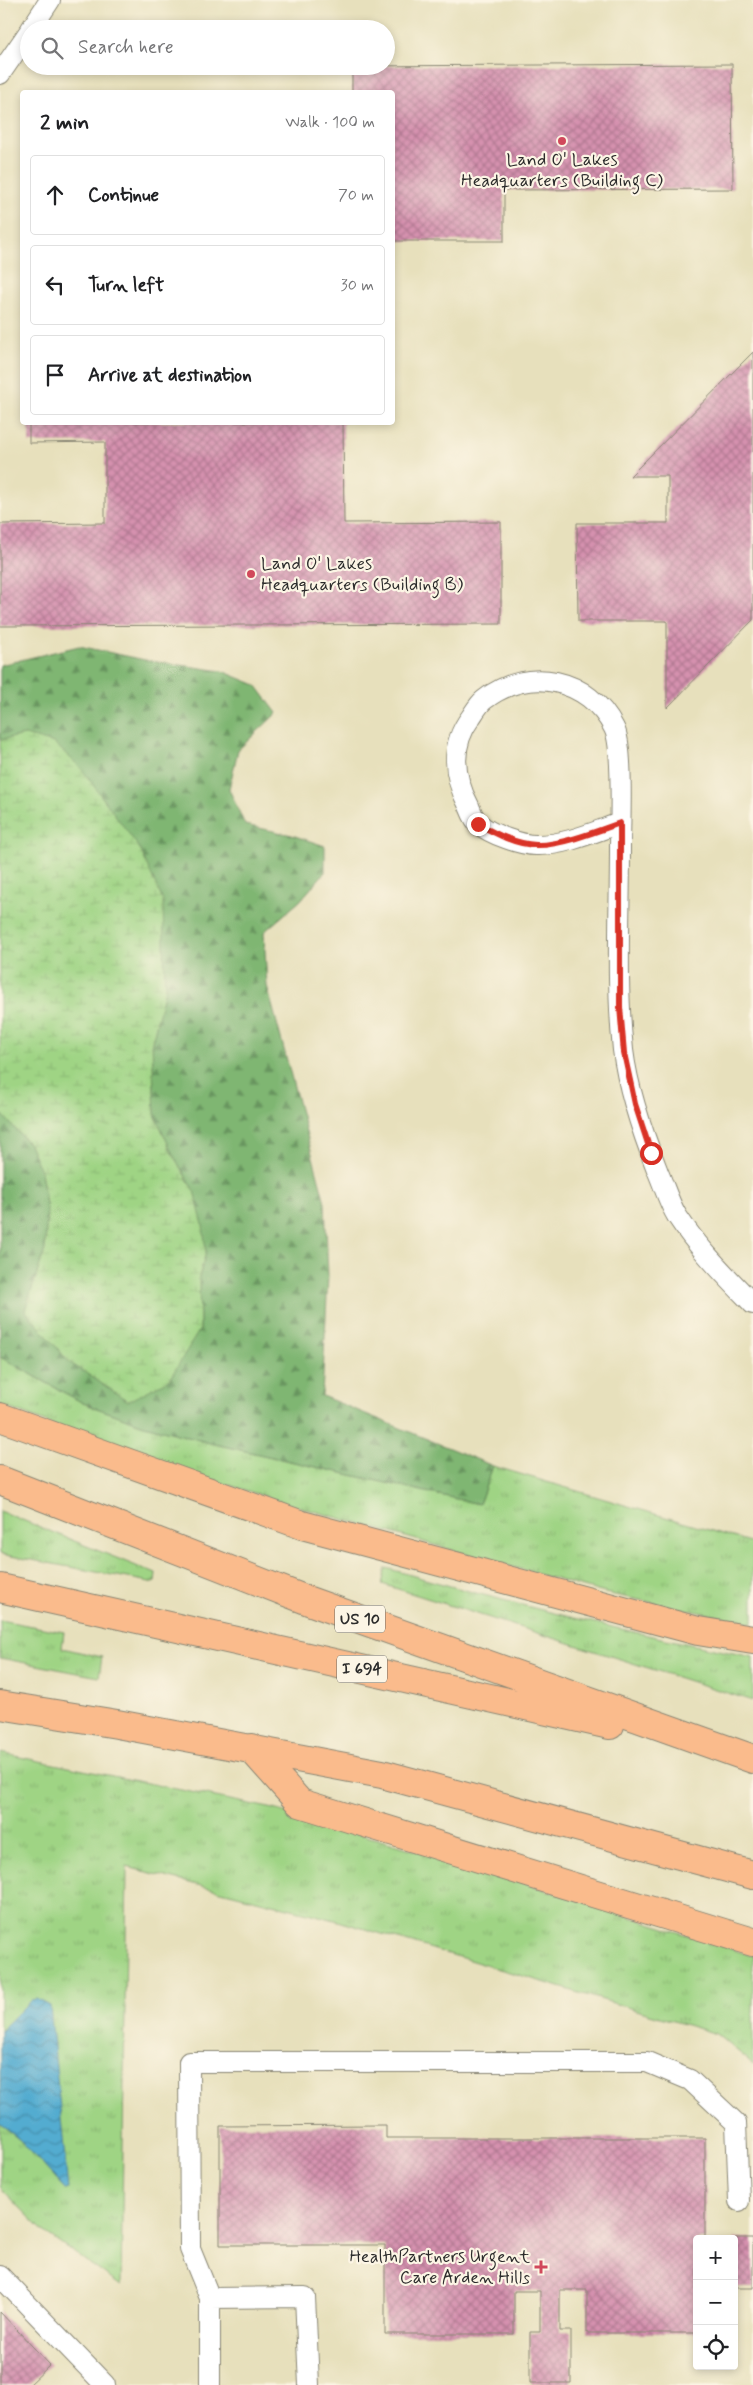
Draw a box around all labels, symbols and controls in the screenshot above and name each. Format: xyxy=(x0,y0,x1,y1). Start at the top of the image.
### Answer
search box xyxy=(20,20,395,75)
icon: search xyxy=(38,34,66,62)
text: Search here xyxy=(78,35,174,60)
text: 2 min xyxy=(40,109,89,137)
text: Walk · 100 m xyxy=(285,112,375,133)
marker: Land O' Lakes Headquarters (Building C) xyxy=(556,135,568,147)
place label: Land O' Lakes Headquarters (Building C) xyxy=(461,148,664,195)
icon: ahead xyxy=(41,181,69,209)
text: Continue xyxy=(88,183,159,208)
text: 70 m xyxy=(338,185,374,206)
icon: left xyxy=(41,271,69,299)
text: Turn left xyxy=(88,273,164,298)
text: 30 m xyxy=(341,275,374,296)
icon: arrive xyxy=(41,361,69,389)
text: Arrive at destination xyxy=(88,363,252,388)
place label: Land O' Lakes Headquarters (Building B) xyxy=(261,552,464,599)
marker: Land O' Lakes Headquarters (Building B) xyxy=(245,568,257,580)
route end xyxy=(467,813,490,836)
route start xyxy=(640,1142,663,1165)
road number: US 10 xyxy=(335,1606,385,1632)
road number: I 694 xyxy=(337,1656,387,1682)
map controls xyxy=(693,2235,738,2370)
button: + xyxy=(693,2235,738,2280)
place label: HealthPartners Urgent Care Arden Hills xyxy=(349,2245,530,2290)
marker: HealthPartners Urgent Care Arden Hills xyxy=(534,2260,548,2274)
button: − xyxy=(693,2280,738,2325)
button: locate xyxy=(693,2325,738,2370)

